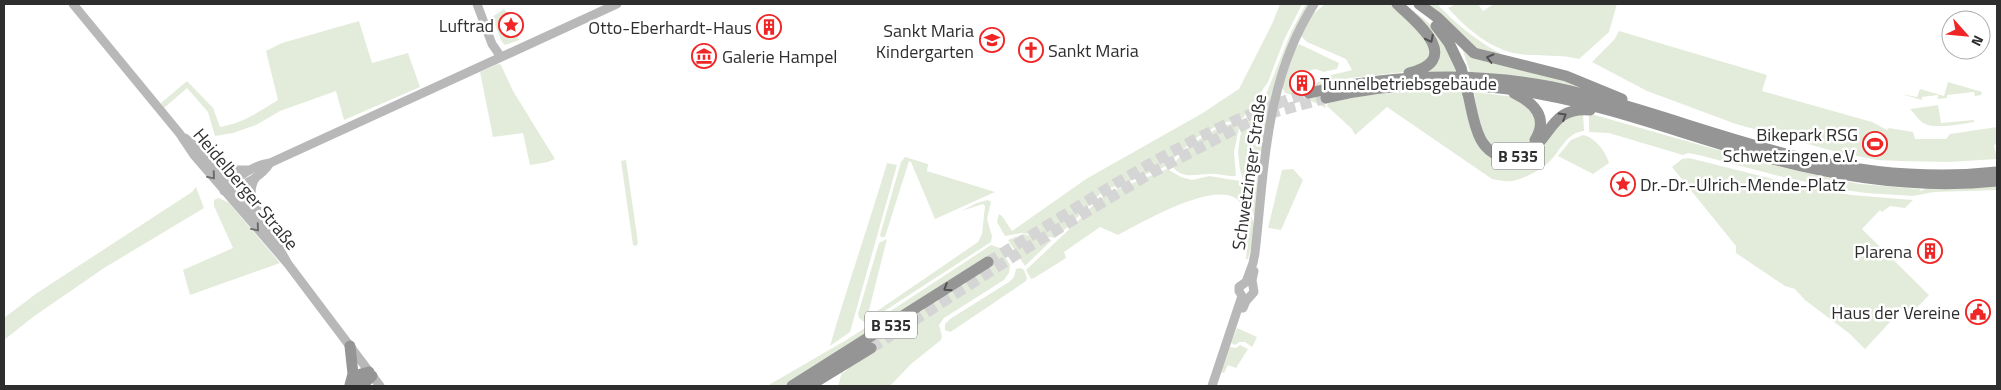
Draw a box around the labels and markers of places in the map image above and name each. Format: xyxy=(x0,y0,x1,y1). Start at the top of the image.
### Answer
place label: Luftrad xyxy=(439,12,494,39)
place icon: Luftrad xyxy=(498,12,524,38)
place label: Otto-Eberhardt-Haus xyxy=(588,14,752,41)
building icon: Otto-Eberhardt-Haus xyxy=(756,14,782,40)
place label: Sankt Maria Kindergarten xyxy=(876,17,974,65)
school or university icon: Sankt Maria Kindergarten xyxy=(979,27,1005,53)
church icon: Sankt Maria xyxy=(1018,37,1044,63)
place label: Sankt Maria xyxy=(1048,37,1139,64)
museum icon: Galerie Hampel xyxy=(691,43,717,69)
place label: Galerie Hampel xyxy=(722,43,838,70)
building icon: Tunnelbetriebsgebäude xyxy=(1289,70,1315,96)
place label: Tunnelbetriebsgebäude xyxy=(1320,70,1497,97)
place label: Bikepark RSG Schwetzingen e.V. xyxy=(1723,121,1858,169)
sports icon: Bikepark RSG Schwetzingen e.V. xyxy=(1862,131,1888,157)
place icon: Dr.-Dr.-Ulrich-Mende-Platz xyxy=(1610,171,1636,197)
place label: Dr.-Dr.-Ulrich-Mende-Platz xyxy=(1640,171,1846,198)
place label: Plarena xyxy=(1854,238,1912,265)
building icon: Plarena xyxy=(1917,238,1943,264)
place label: Haus der Vereine xyxy=(1831,299,1960,326)
public building icon: Haus der Vereine xyxy=(1965,299,1991,325)

